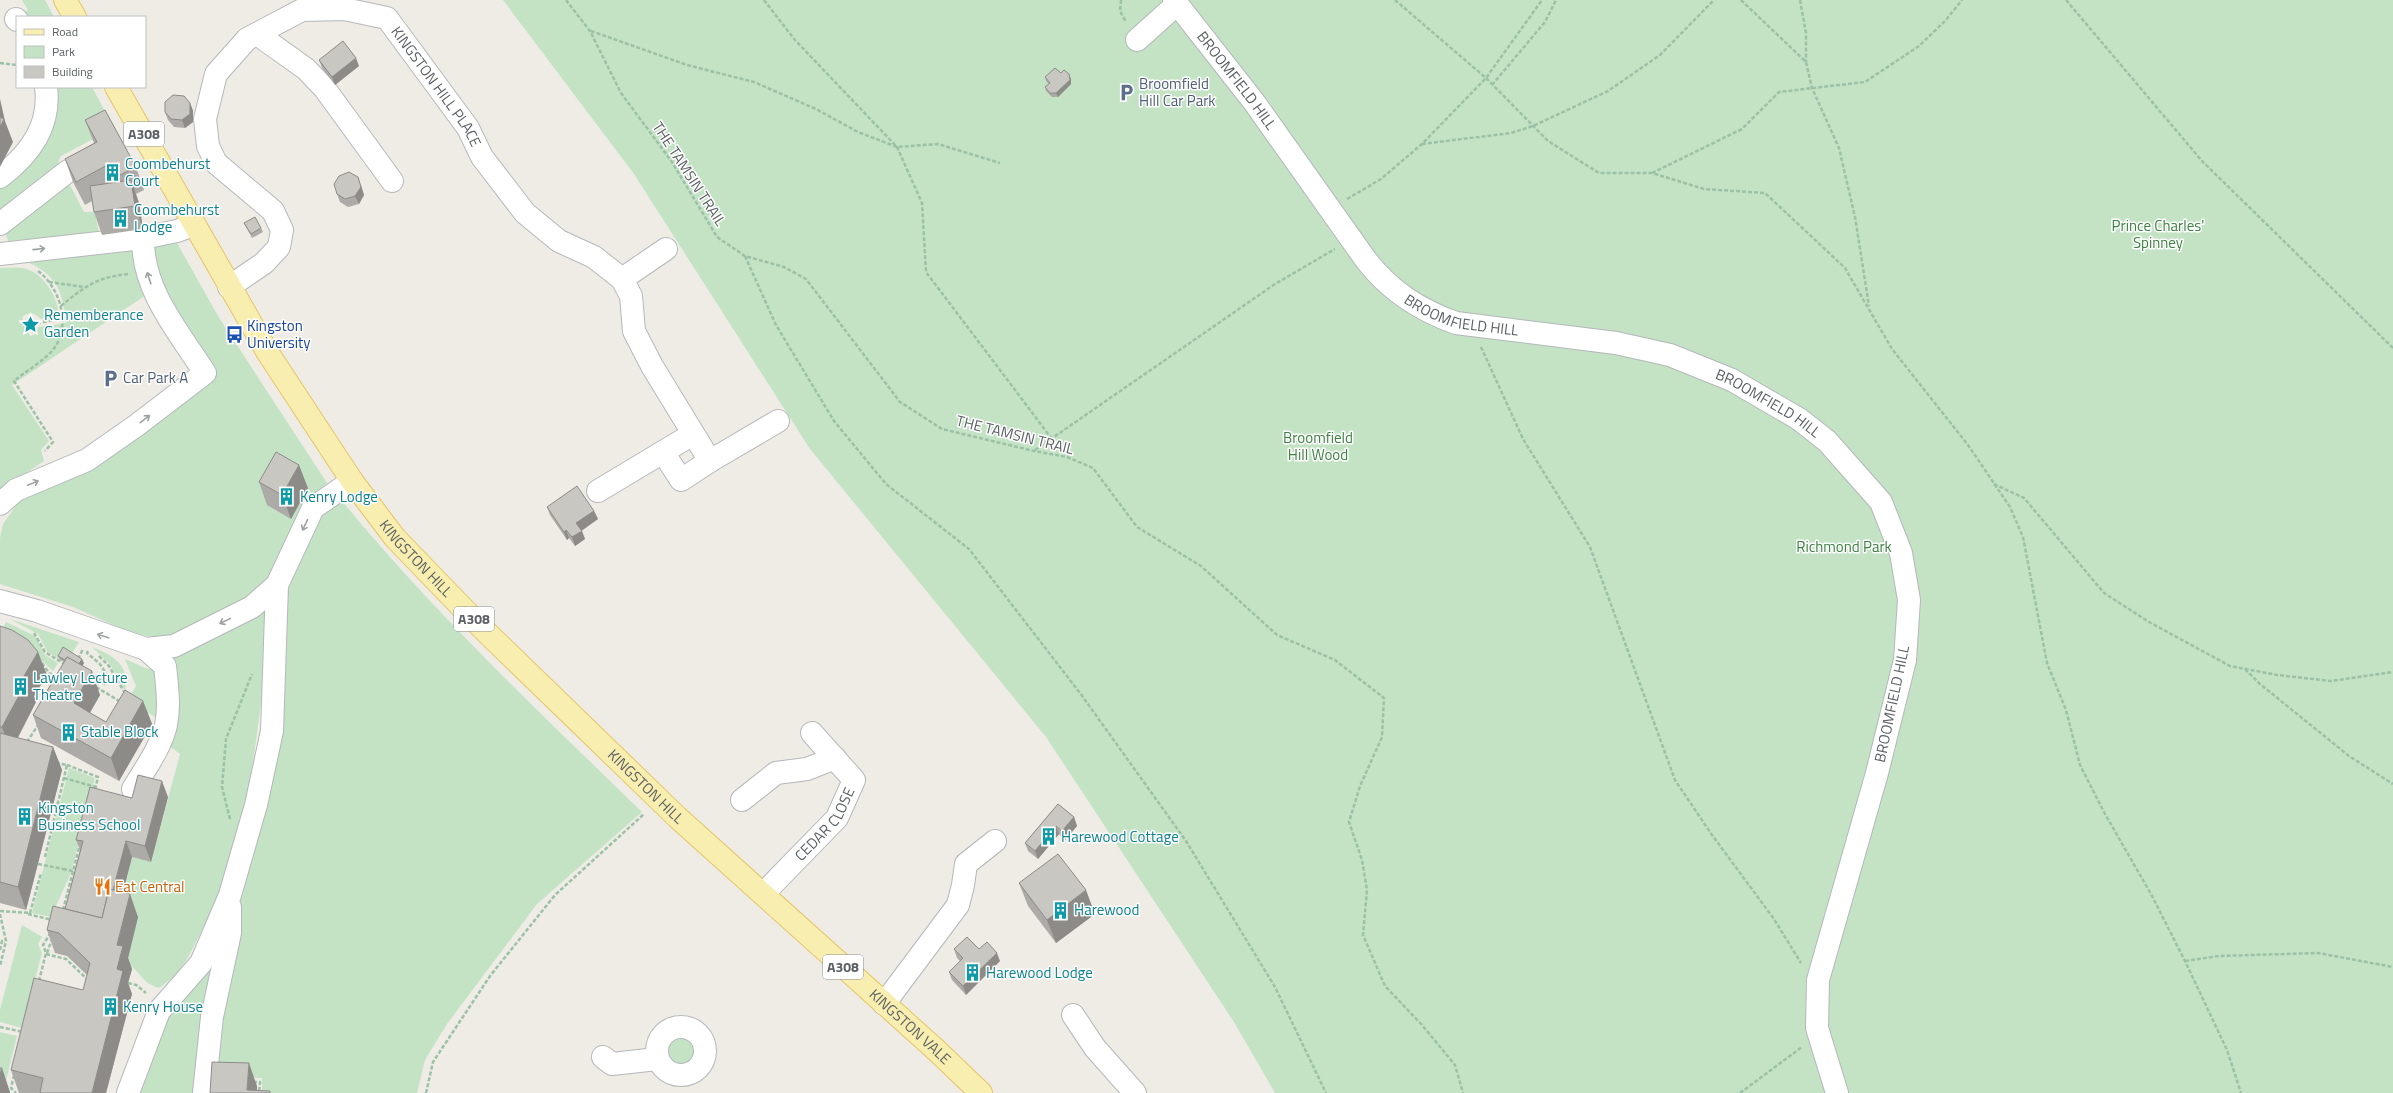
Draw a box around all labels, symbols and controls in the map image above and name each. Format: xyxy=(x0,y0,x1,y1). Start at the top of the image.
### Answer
legend xyxy=(16,16,146,88)
street label: KINGSTON HILL PLACE xyxy=(386,21,487,151)
text: Road xyxy=(52,22,78,41)
street label: BROOMFIELD HILL xyxy=(1192,26,1282,134)
text: Park xyxy=(52,42,75,61)
text: Building xyxy=(52,62,93,81)
place label: Broomfield Hill Car Park xyxy=(1139,72,1216,112)
parking icon: Broomfield Hill Car Park xyxy=(1116,83,1136,103)
street label: THE TAMSIN TRAIL xyxy=(647,117,732,230)
road number: A308 xyxy=(124,122,164,146)
place label: Coombehurst Court xyxy=(125,152,211,192)
building icon: Coombehurst Court xyxy=(102,163,122,183)
place label: Coombehurst Lodge xyxy=(134,198,220,238)
building icon: Coombehurst Lodge xyxy=(111,209,131,229)
park label: Prince Charles' Spinney xyxy=(2112,214,2204,254)
one-way arrow xyxy=(32,246,45,253)
one-way arrow xyxy=(145,271,152,284)
street label: BROOMFIELD HILL xyxy=(1400,288,1520,342)
place label: Rememberance Garden xyxy=(44,303,144,343)
place icon: Rememberance Garden xyxy=(21,314,41,334)
place label: Kingston University xyxy=(247,314,311,354)
bus stop icon: Kingston University xyxy=(224,325,244,345)
street label: BROOMFIELD HILL xyxy=(1712,363,1826,443)
place label: Car Park A xyxy=(123,366,188,389)
parking icon: Car Park A xyxy=(100,368,120,388)
street label: THE TAMSIN TRAIL xyxy=(954,409,1076,460)
one-way arrow xyxy=(139,415,150,423)
park label: Broomfield Hill Wood xyxy=(1283,426,1353,466)
one-way arrow xyxy=(26,479,38,487)
place label: Kenry Lodge xyxy=(300,485,378,508)
building icon: Kenry Lodge xyxy=(277,487,297,507)
street label: KINGSTON HILL xyxy=(374,515,458,602)
one-way arrow xyxy=(301,518,308,530)
park label: Richmond Park xyxy=(1796,535,1892,558)
road number: A308 xyxy=(454,607,494,631)
one-way arrow xyxy=(219,617,231,625)
one-way arrow xyxy=(97,631,109,639)
street label: BROOMFIELD HILL xyxy=(1868,643,1915,765)
place label: Lawley Lecture Theatre xyxy=(33,666,128,706)
building icon: Lawley Lecture Theatre xyxy=(10,677,30,697)
place label: Stable Block xyxy=(81,720,158,743)
building icon: Stable Block xyxy=(58,722,78,742)
street label: KINGSTON HILL xyxy=(603,744,689,829)
street label: CEDAR CLOSE xyxy=(789,784,860,866)
place label: Kingston Business School xyxy=(38,796,140,836)
building icon: Kingston Business School xyxy=(15,807,35,827)
place label: Harewood Cottage xyxy=(1061,825,1179,848)
building icon: Harewood Cottage xyxy=(1038,827,1058,847)
place label: Eat Central xyxy=(115,875,184,898)
restaurant icon: Eat Central xyxy=(92,877,112,897)
place label: Harewood xyxy=(1074,898,1139,921)
building icon: Harewood xyxy=(1051,900,1071,920)
road number: A308 xyxy=(823,955,863,979)
place label: Harewood Lodge xyxy=(986,961,1093,984)
building icon: Harewood Lodge xyxy=(963,963,983,983)
street label: KINGSTON VALE xyxy=(864,983,956,1070)
place label: Kenry House xyxy=(123,995,203,1018)
building icon: Kenry House xyxy=(100,997,120,1017)

